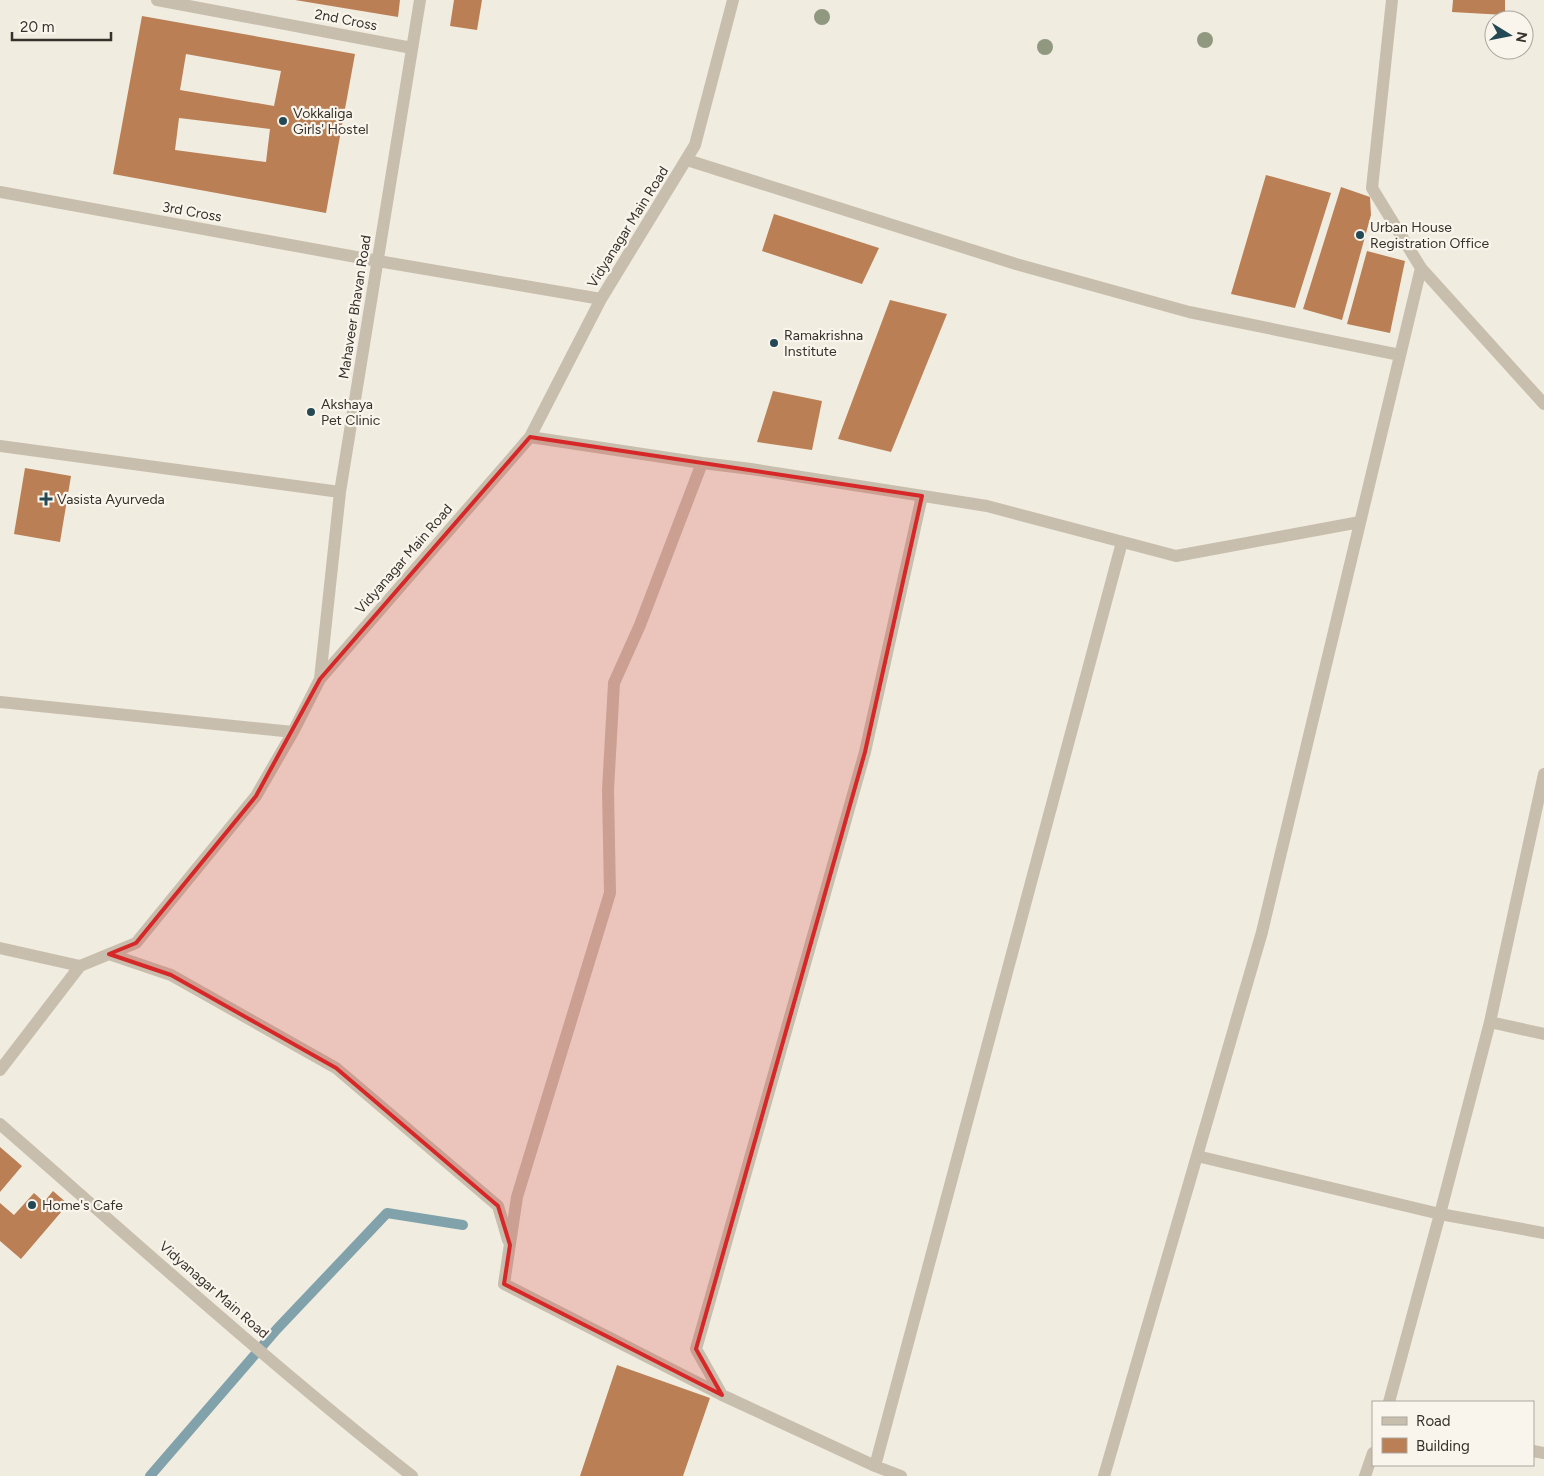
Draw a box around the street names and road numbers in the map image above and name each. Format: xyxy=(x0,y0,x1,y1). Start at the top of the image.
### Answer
street label: 2nd Cross xyxy=(313,6,379,34)
street label: Vidyanagar Main Road xyxy=(584,163,672,291)
street label: 3rd Cross xyxy=(161,198,223,226)
street label: Mahaveer Bhavan Road xyxy=(335,234,375,380)
street label: Vidyanagar Main Road xyxy=(352,501,456,617)
street label: Vidyanagar Main Road xyxy=(156,1238,272,1342)

